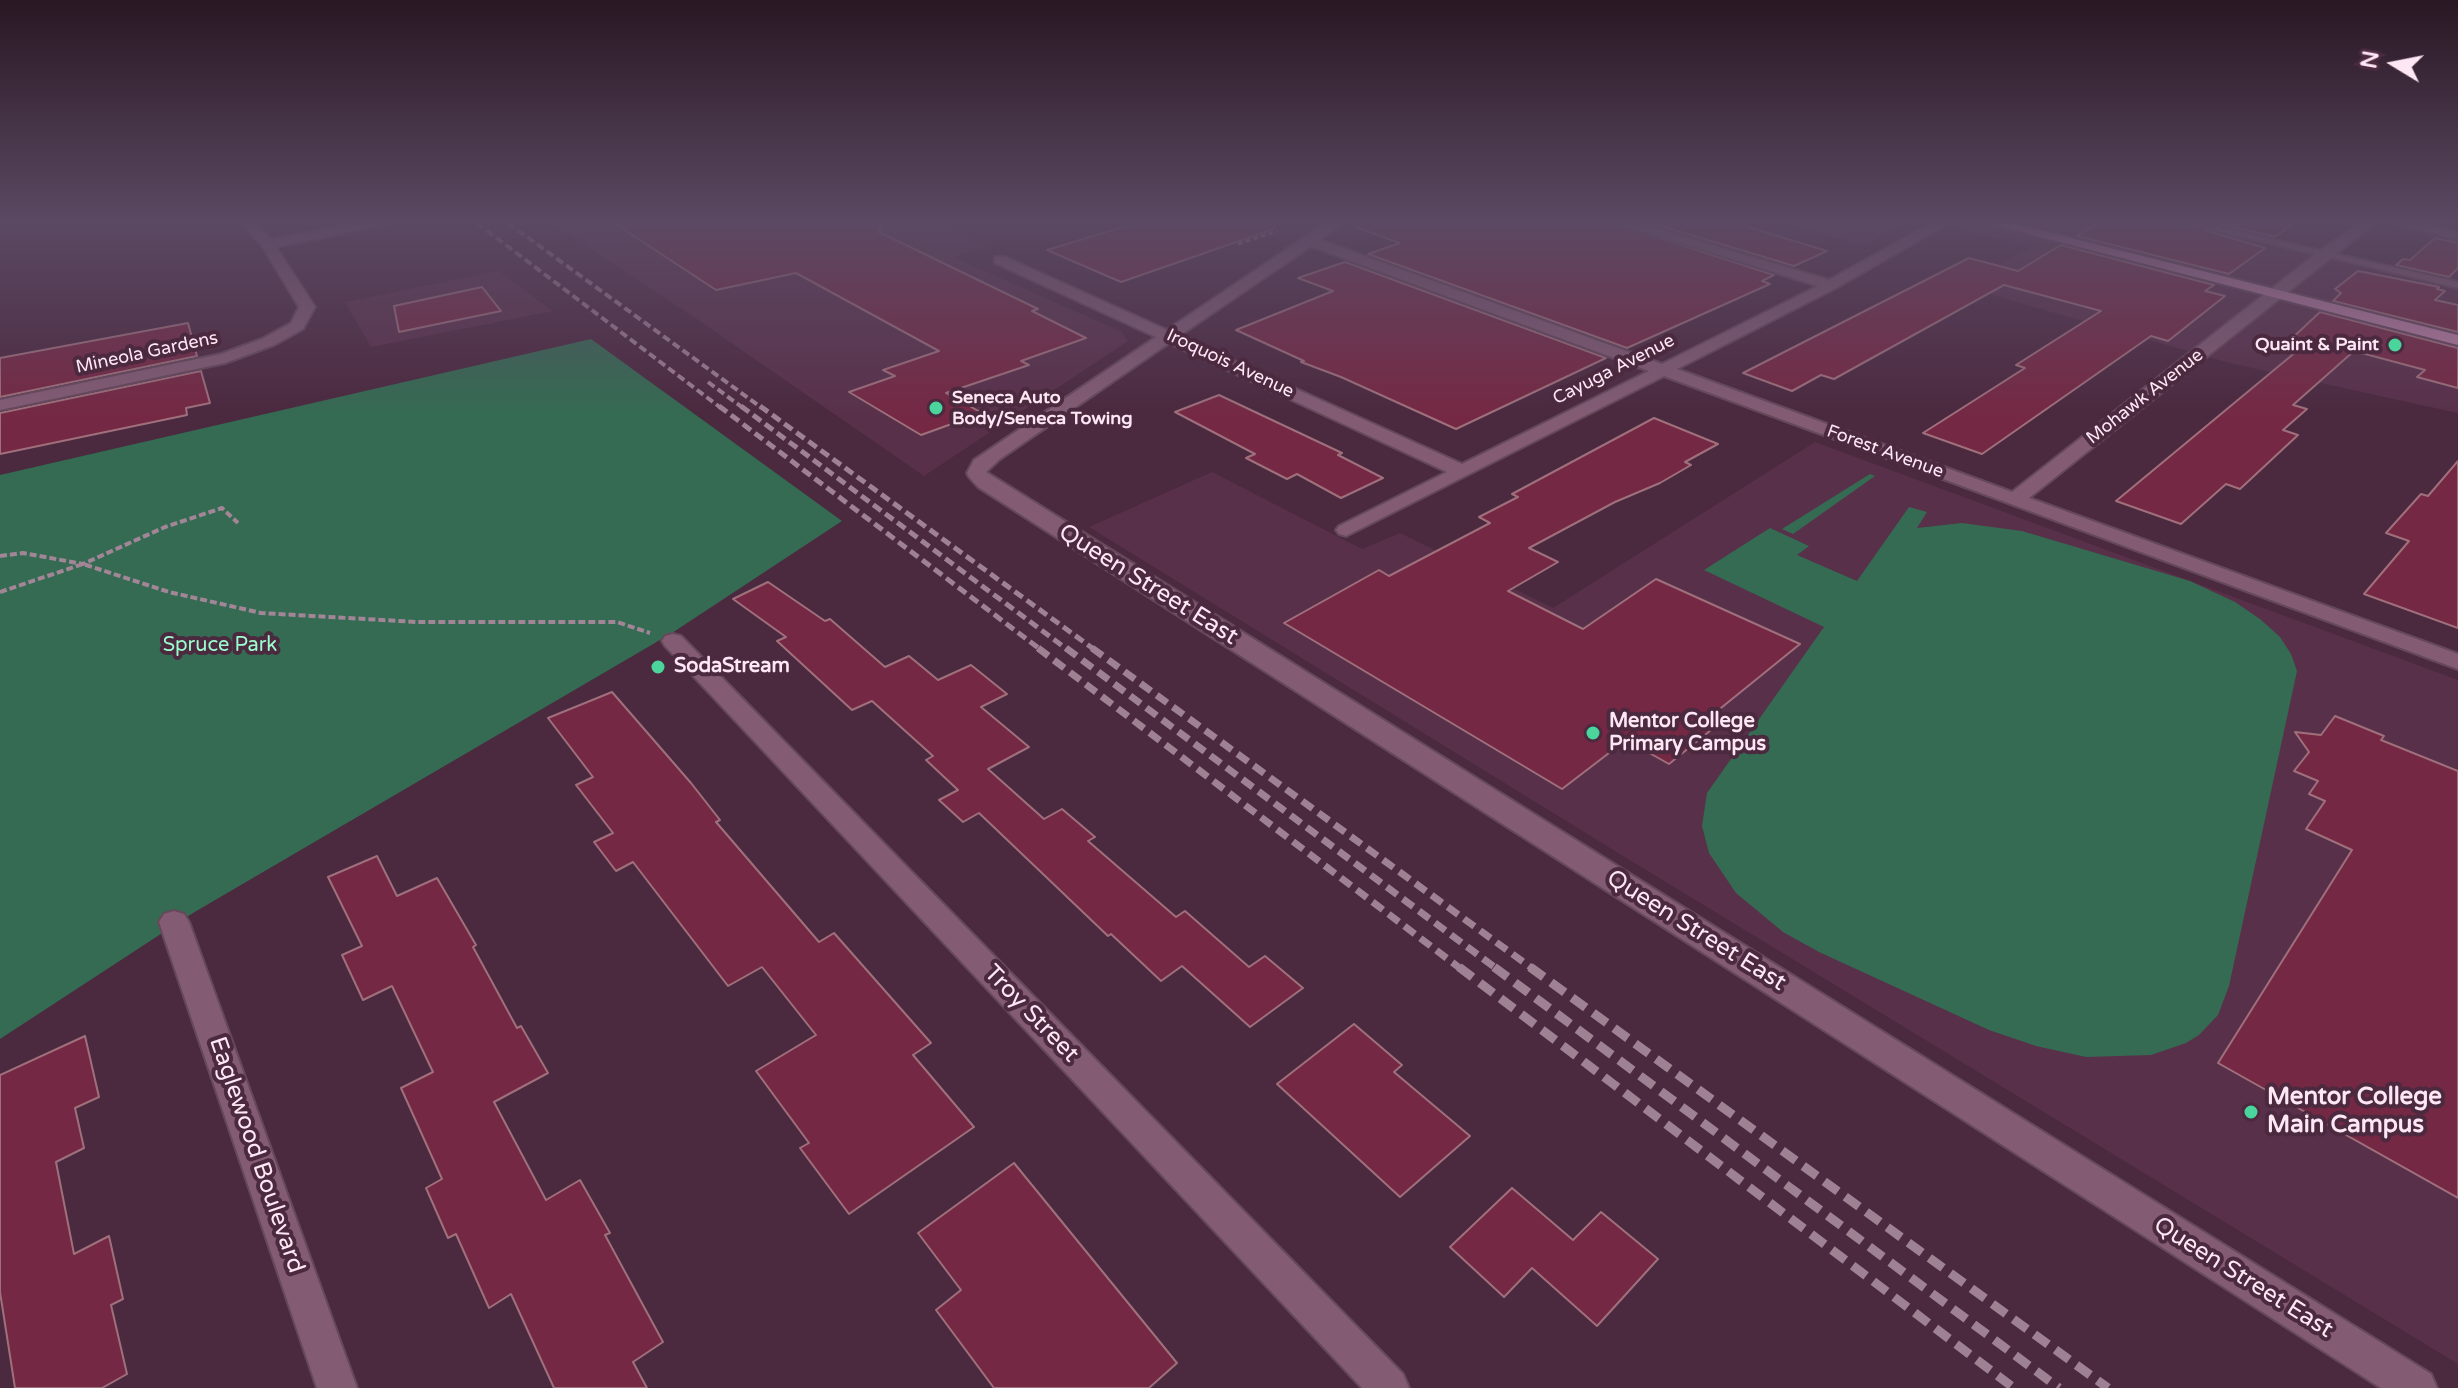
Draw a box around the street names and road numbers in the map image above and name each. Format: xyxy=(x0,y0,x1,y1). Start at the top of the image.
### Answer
street label: Iroquois Avenue xyxy=(1163,325,1297,403)
street label: Mineola Gardens xyxy=(74,327,220,379)
street label: Cayuga Avenue xyxy=(1550,330,1678,410)
street label: Mohawk Avenue xyxy=(2082,345,2208,449)
street label: Forest Avenue xyxy=(1824,421,1946,483)
street label: Queen Street East xyxy=(1053,518,1243,652)
street label: Queen Street East xyxy=(1601,864,1791,998)
street label: Troy Street xyxy=(978,959,1084,1069)
street label: Eaglewood Boulevard xyxy=(202,1033,310,1277)
street label: Queen Street East xyxy=(2148,1211,2338,1345)

